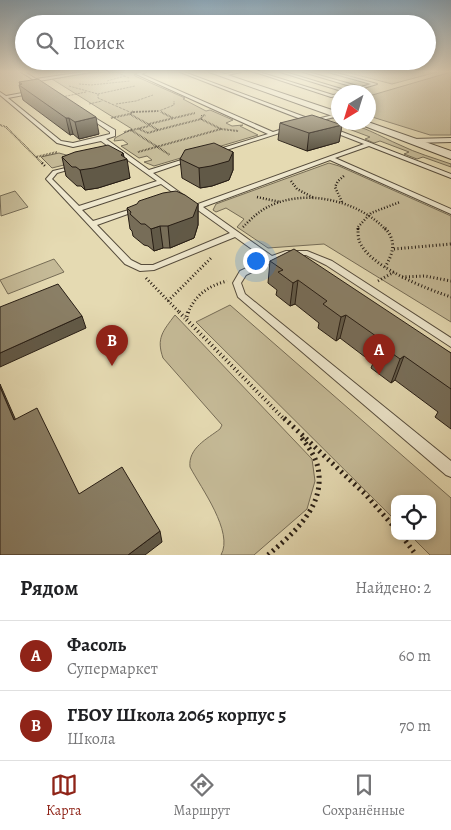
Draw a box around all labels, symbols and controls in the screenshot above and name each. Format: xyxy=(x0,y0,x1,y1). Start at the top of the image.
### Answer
search box xyxy=(15,15,436,70)
icon: search xyxy=(33,29,61,57)
text: Поиск xyxy=(73,30,125,56)
north arrow xyxy=(331,85,376,130)
your location xyxy=(243,248,269,274)
pin: B xyxy=(96,325,128,366)
pin: A xyxy=(363,334,395,375)
map controls xyxy=(391,495,436,540)
button: locate xyxy=(391,495,436,540)
text: Рядом xyxy=(20,574,78,602)
text: Найдено: 2 xyxy=(355,577,431,599)
text: Фасоль xyxy=(67,632,126,658)
text: A xyxy=(31,645,41,667)
text: 60 m xyxy=(399,645,431,667)
text: Супермаркет xyxy=(67,658,158,680)
text: ГБОУ Школа 2065 корпус 5 xyxy=(67,702,286,728)
text: B xyxy=(31,715,41,737)
text: 70 m xyxy=(399,715,431,737)
text: Школа xyxy=(67,728,115,750)
tab: Карта xyxy=(46,771,81,820)
tab: Маршрут xyxy=(174,771,230,820)
tab: Сохранённые xyxy=(322,771,405,820)

